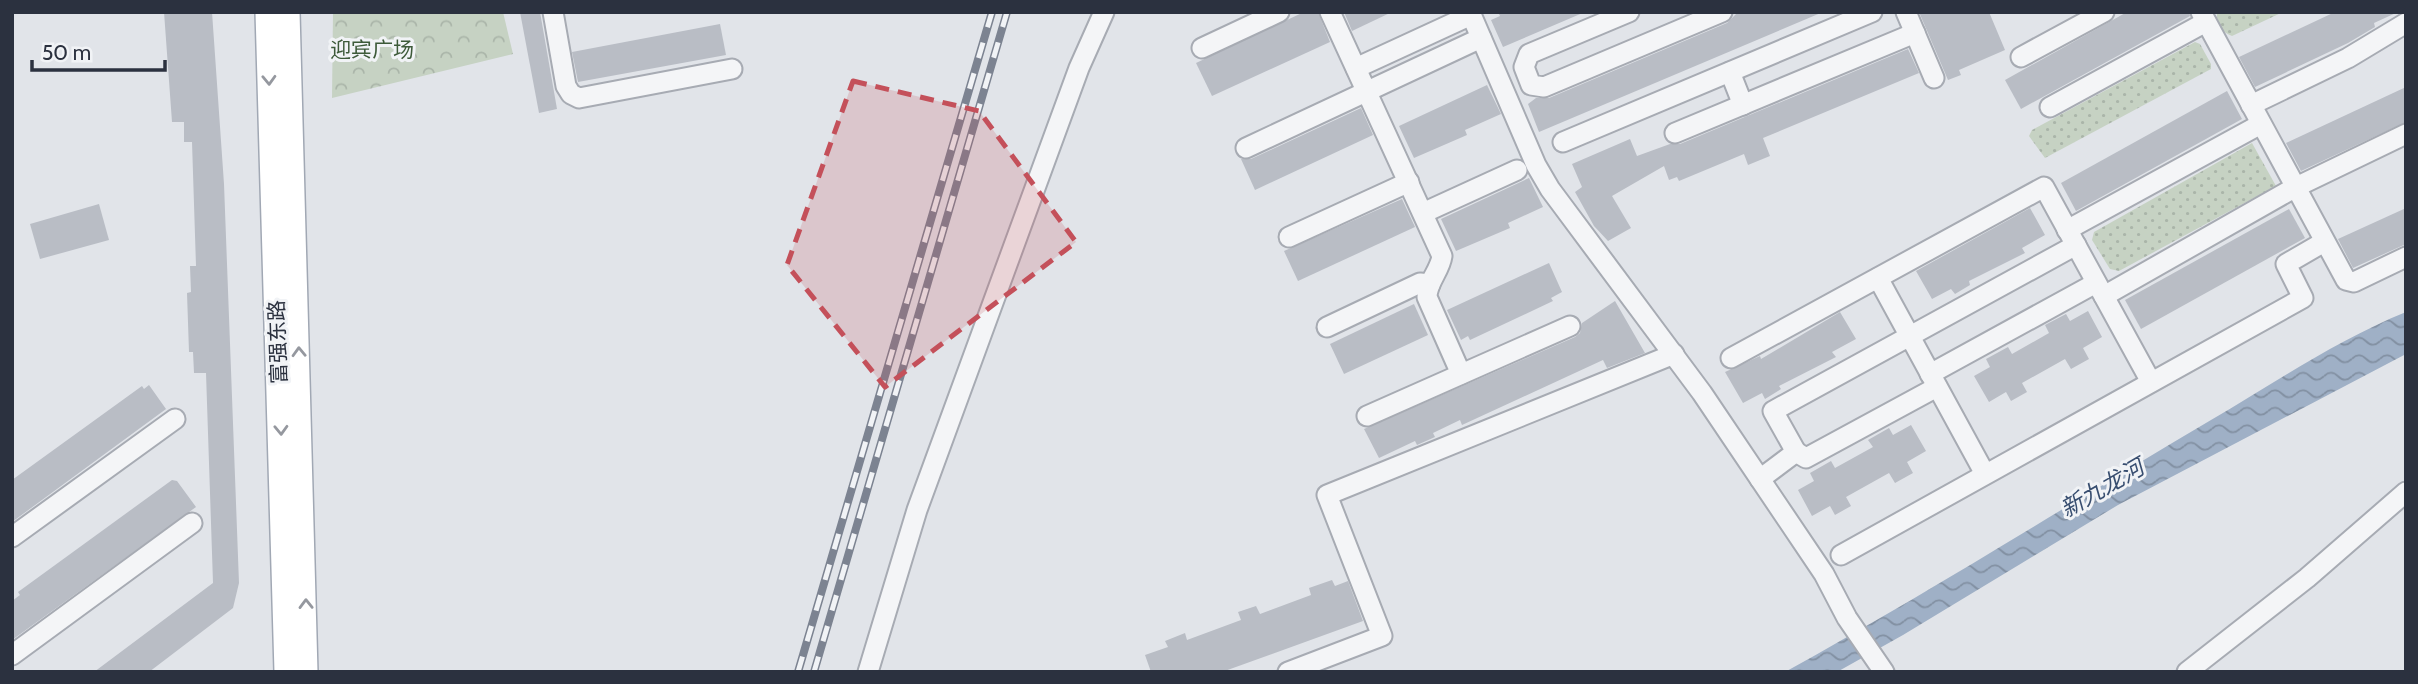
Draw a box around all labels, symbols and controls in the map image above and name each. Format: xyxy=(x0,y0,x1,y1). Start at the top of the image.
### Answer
scale bar xyxy=(32,28,164,72)
park label: 迎宾广场 xyxy=(330,37,414,62)
text: 50 m xyxy=(42,40,91,65)
one-way arrow xyxy=(262,75,277,86)
street label: 富强东路 xyxy=(264,300,291,384)
one-way arrow xyxy=(291,346,306,357)
one-way arrow xyxy=(273,425,289,436)
water label: 新九龙河 xyxy=(2055,451,2152,523)
one-way arrow xyxy=(298,598,313,609)

